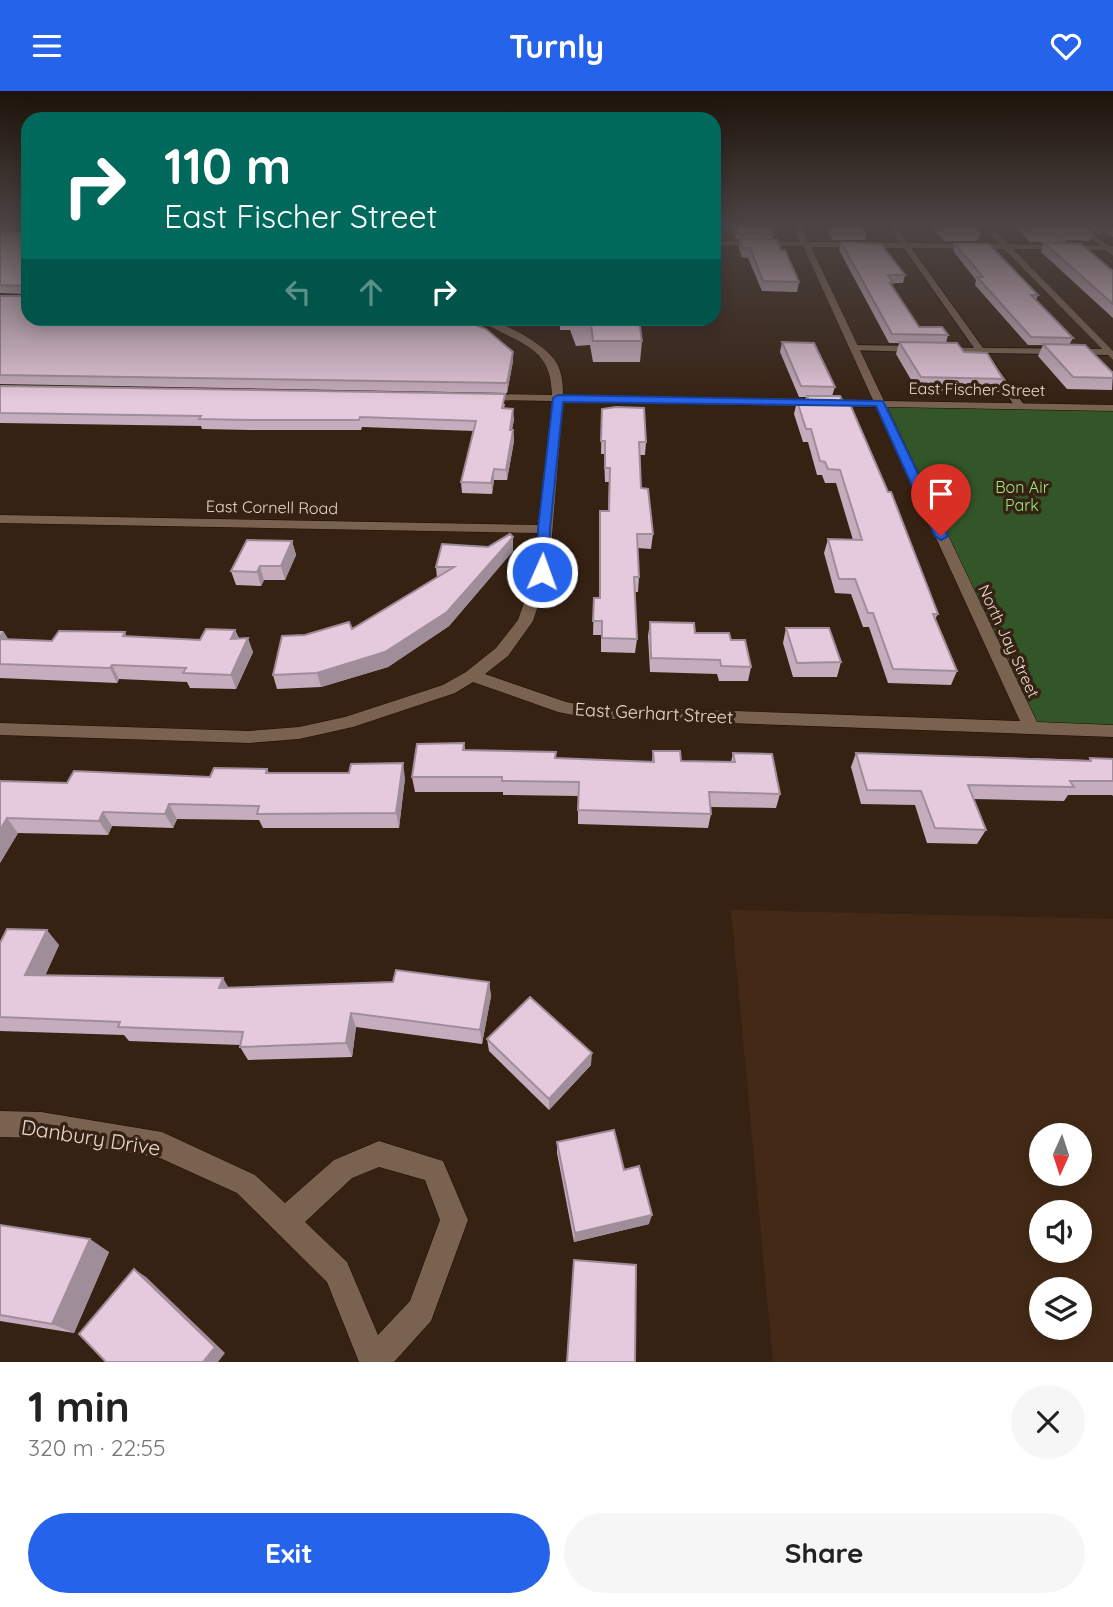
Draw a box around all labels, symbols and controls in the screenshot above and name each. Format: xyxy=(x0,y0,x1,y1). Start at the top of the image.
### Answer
text: Turnly xyxy=(509,26,604,66)
icon: menu xyxy=(28,27,66,65)
icon: heart xyxy=(1047,27,1085,65)
text: 110 m xyxy=(164,135,291,196)
icon: right xyxy=(49,140,140,231)
text: East Fischer Street xyxy=(164,196,437,236)
icon: left xyxy=(279,273,317,311)
icon: ahead xyxy=(352,273,390,311)
icon: right xyxy=(425,273,463,311)
street label: East Fischer Street xyxy=(908,378,1046,400)
pin xyxy=(911,464,971,536)
icon: arrive xyxy=(922,475,960,513)
park label: Bon Air Park xyxy=(995,477,1049,515)
street label: East Cornell Road xyxy=(206,496,338,518)
position arrow xyxy=(505,535,579,609)
street label: North Jay Street xyxy=(974,581,1044,701)
street label: East Gerhart Street xyxy=(574,697,734,729)
street label: Danbury Drive xyxy=(19,1113,163,1161)
north arrow xyxy=(1029,1123,1092,1187)
map controls xyxy=(1029,1123,1092,1340)
button: sound xyxy=(1029,1200,1092,1263)
button: layers xyxy=(1029,1277,1092,1340)
text: 1 min xyxy=(28,1380,130,1433)
button: close xyxy=(1011,1385,1085,1459)
text: 320 m · 22:55 xyxy=(28,1433,166,1462)
button: Exit xyxy=(28,1513,550,1593)
button: Share xyxy=(564,1513,1085,1593)

